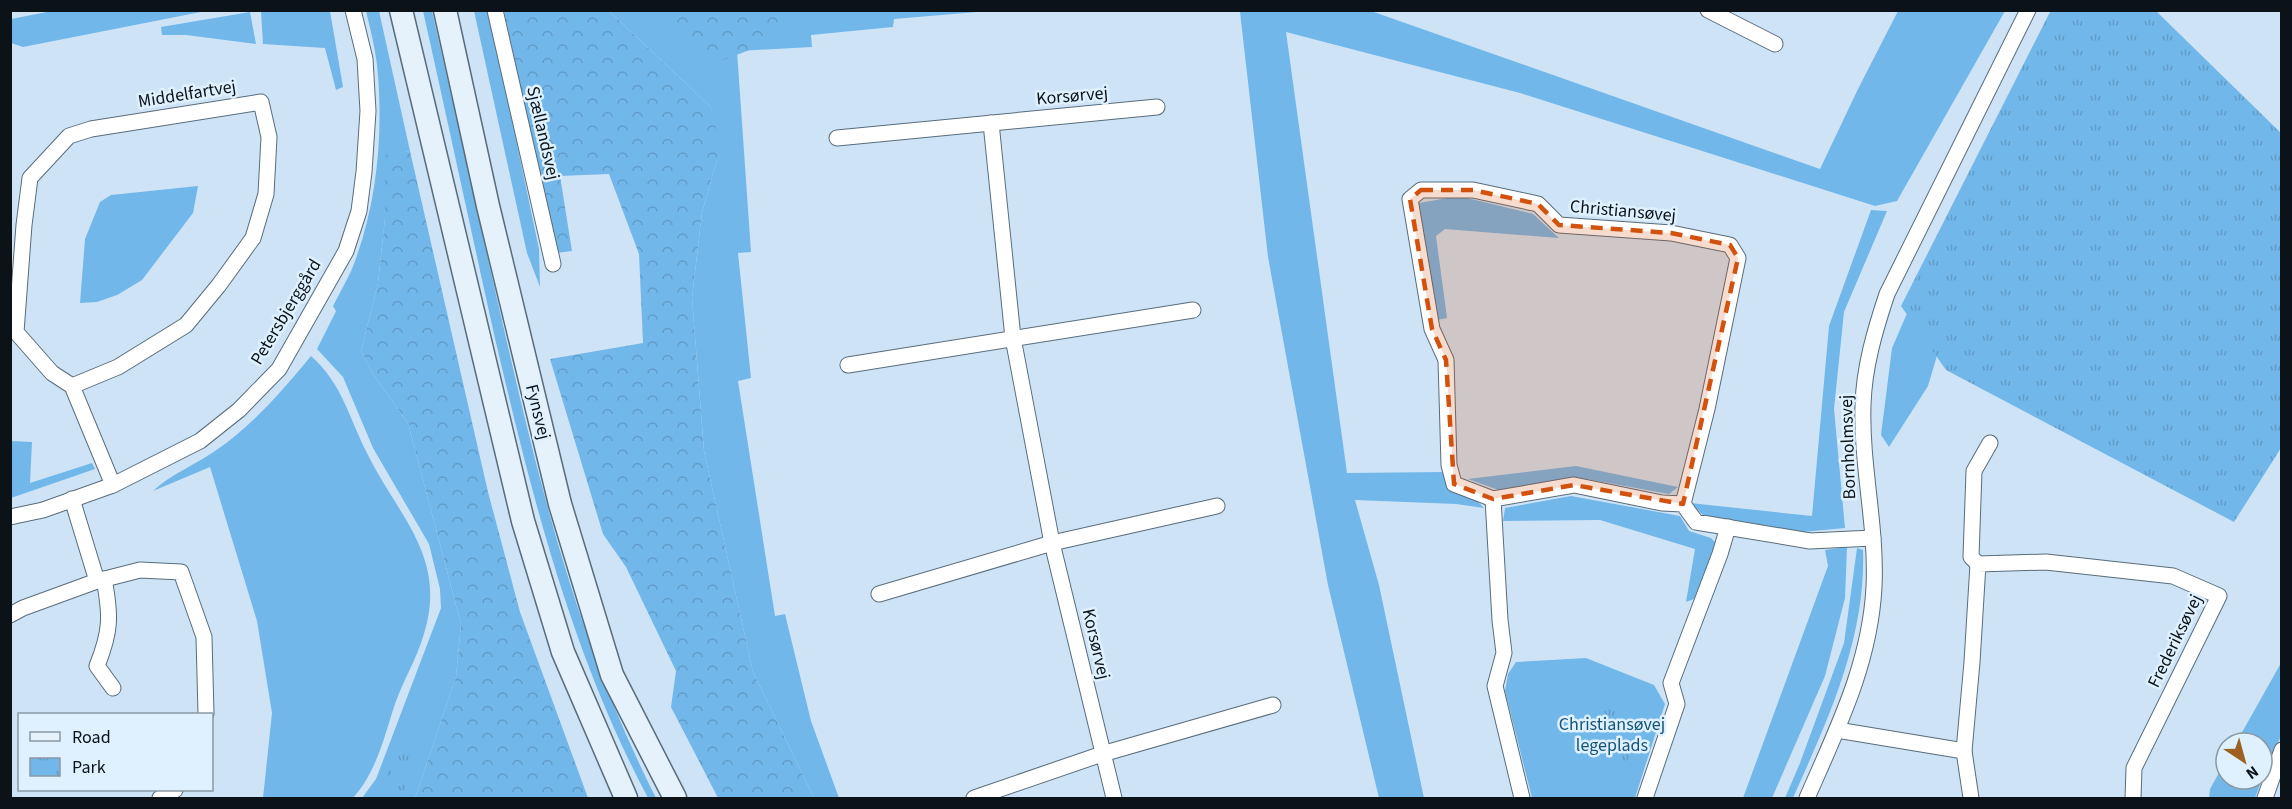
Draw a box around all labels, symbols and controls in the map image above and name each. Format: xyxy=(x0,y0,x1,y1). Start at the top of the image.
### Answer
street label: Middelfartvej xyxy=(136,74,238,114)
street label: Korsørvej xyxy=(1035,80,1109,112)
street label: Sjællandsvej xyxy=(520,84,566,182)
street label: Christiansøvej xyxy=(1569,194,1677,228)
street label: Petersbjerggård xyxy=(245,254,327,370)
street label: Fynsvej xyxy=(519,382,557,442)
street label: Bornholmsvej xyxy=(1834,394,1862,500)
street label: Frederiksøvej xyxy=(2142,590,2208,692)
street label: Korsørvej xyxy=(1076,606,1116,682)
park label: Christiansøvej legeplads xyxy=(1559,712,1665,758)
legend xyxy=(18,713,213,791)
text: Road xyxy=(72,725,111,750)
north arrow xyxy=(2214,731,2274,791)
text: Park xyxy=(72,755,106,780)
text: N xyxy=(2241,760,2263,784)

